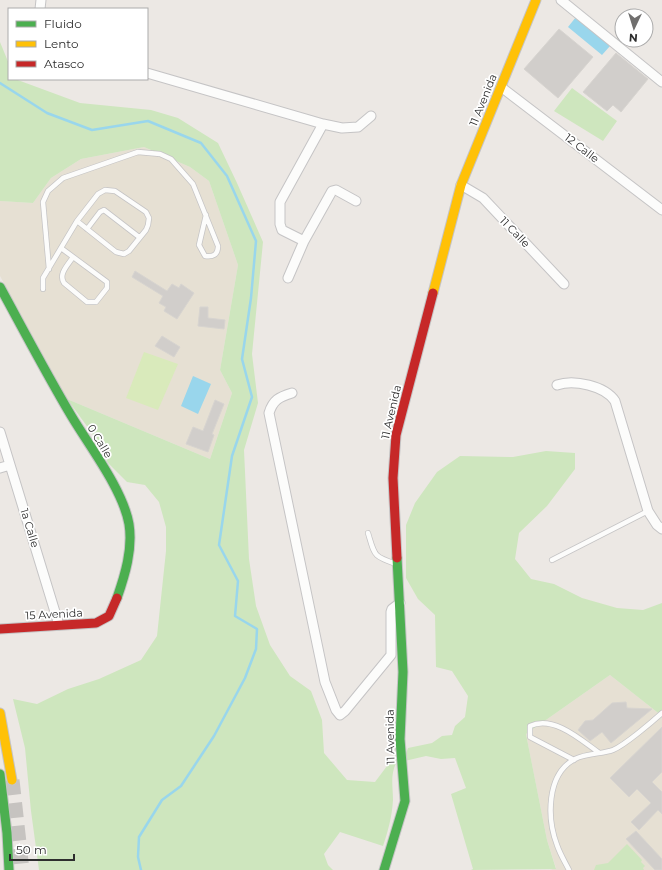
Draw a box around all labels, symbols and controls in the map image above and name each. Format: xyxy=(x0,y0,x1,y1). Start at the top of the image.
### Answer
legend xyxy=(8,8,148,80)
north arrow xyxy=(614,8,654,48)
text: Fluido xyxy=(44,16,82,31)
text: N xyxy=(628,31,638,45)
text: Lento xyxy=(44,36,79,51)
text: Atasco xyxy=(44,56,84,71)
street label: 11 Avenida xyxy=(466,72,500,128)
street label: 12 Calle xyxy=(562,130,602,166)
street label: 11 Calle xyxy=(497,214,533,251)
street label: 11 Avenida xyxy=(378,384,404,440)
street label: 0 Calle xyxy=(84,422,116,461)
street label: 1a Calle xyxy=(17,507,43,550)
street label: 15 Avenida xyxy=(25,606,83,622)
street label: 11 Avenida xyxy=(383,709,397,765)
scale bar xyxy=(10,836,74,862)
text: 50 m xyxy=(16,842,47,857)

